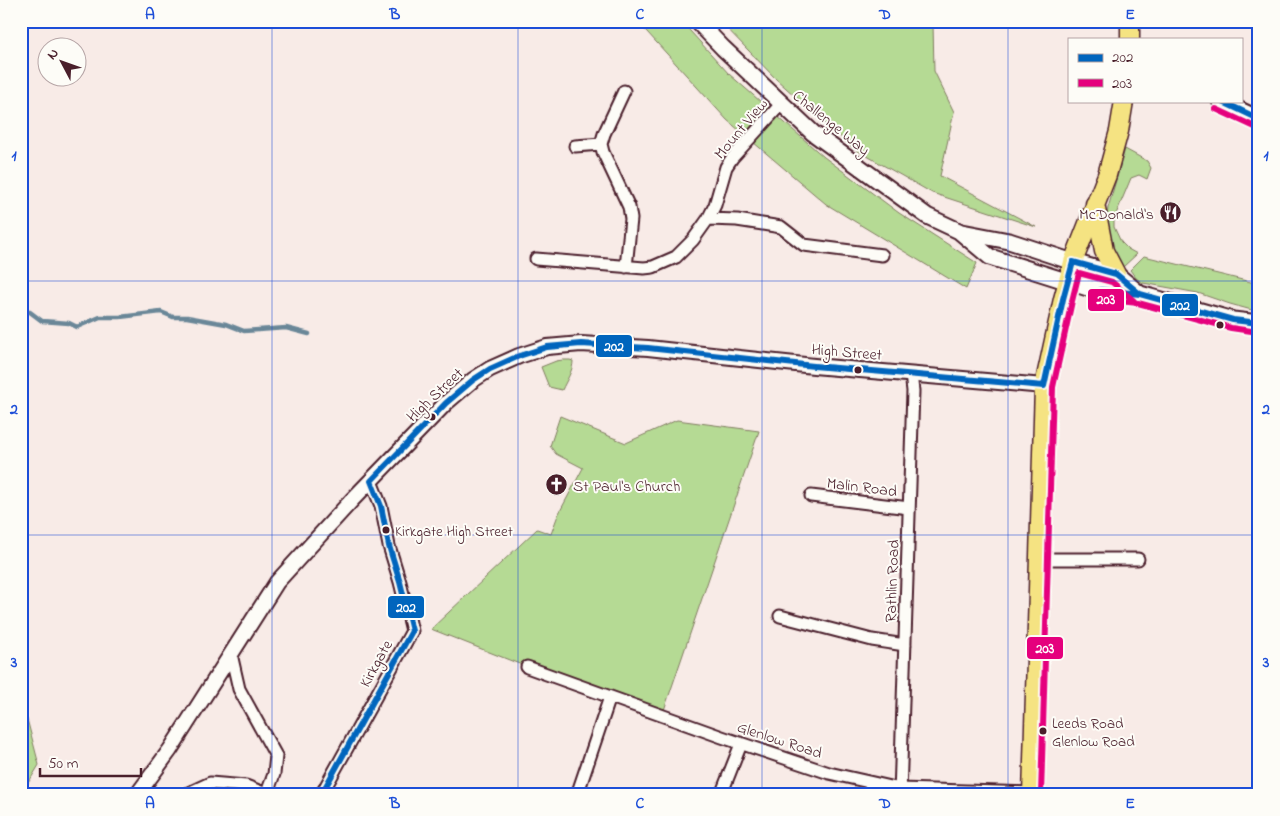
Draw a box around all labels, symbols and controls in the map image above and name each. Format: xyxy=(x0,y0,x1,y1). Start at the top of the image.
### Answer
text: A xyxy=(145,3,155,27)
text: B xyxy=(389,3,401,27)
text: C xyxy=(636,3,645,27)
text: D xyxy=(878,3,891,27)
text: E xyxy=(1125,3,1135,27)
north arrow xyxy=(38,38,88,88)
legend xyxy=(1068,38,1242,102)
text: N xyxy=(42,44,64,65)
text: 202 xyxy=(1112,47,1134,69)
text: 203 xyxy=(1112,73,1132,95)
street label: Challenge Way xyxy=(787,85,875,162)
street label: Mount View xyxy=(709,94,774,165)
text: 1 xyxy=(11,144,17,168)
text: 1 xyxy=(1263,144,1269,168)
restaurant icon: McDonald's xyxy=(1158,201,1182,225)
place label: McDonald's xyxy=(1079,203,1154,227)
line badge: 203 xyxy=(1087,288,1125,312)
text: 203 xyxy=(1096,290,1116,311)
line badge: 202 xyxy=(1161,293,1199,317)
text: 202 xyxy=(1169,296,1190,317)
unlabelled marker xyxy=(1215,320,1225,330)
line badge: 202 xyxy=(595,334,633,358)
text: 202 xyxy=(603,337,624,358)
street label: High Street xyxy=(811,338,884,368)
street label: High Street xyxy=(401,362,470,428)
unlabelled marker xyxy=(853,365,863,375)
text: 2 xyxy=(9,398,18,422)
text: 2 xyxy=(1261,398,1270,422)
unlabelled marker xyxy=(427,412,437,422)
street label: Malin Road xyxy=(825,472,898,504)
church icon: St Paul's Church xyxy=(545,473,569,497)
place label: St Paul's Church xyxy=(573,475,680,499)
place label: Kirkgate High Street xyxy=(395,521,513,544)
marker: Kirkgate High Street xyxy=(381,525,391,535)
street label: Rathlin Road xyxy=(880,539,906,623)
line badge: 202 xyxy=(387,595,425,619)
text: 202 xyxy=(395,598,416,619)
street label: Kirkgate xyxy=(354,635,400,692)
line badge: 203 xyxy=(1026,636,1064,660)
text: 203 xyxy=(1035,639,1055,660)
text: 3 xyxy=(10,651,18,675)
text: 3 xyxy=(1262,651,1270,675)
place label: Leeds Road Glenlow Road xyxy=(1052,713,1135,753)
street label: Glenlow Road xyxy=(734,716,825,766)
marker: Leeds Road Glenlow Road xyxy=(1038,726,1048,736)
scale bar xyxy=(40,746,141,778)
text: 50 m xyxy=(48,753,79,775)
text: A xyxy=(145,792,155,816)
text: B xyxy=(389,792,401,816)
text: C xyxy=(636,792,645,816)
text: D xyxy=(878,792,891,816)
text: E xyxy=(1125,792,1135,816)

